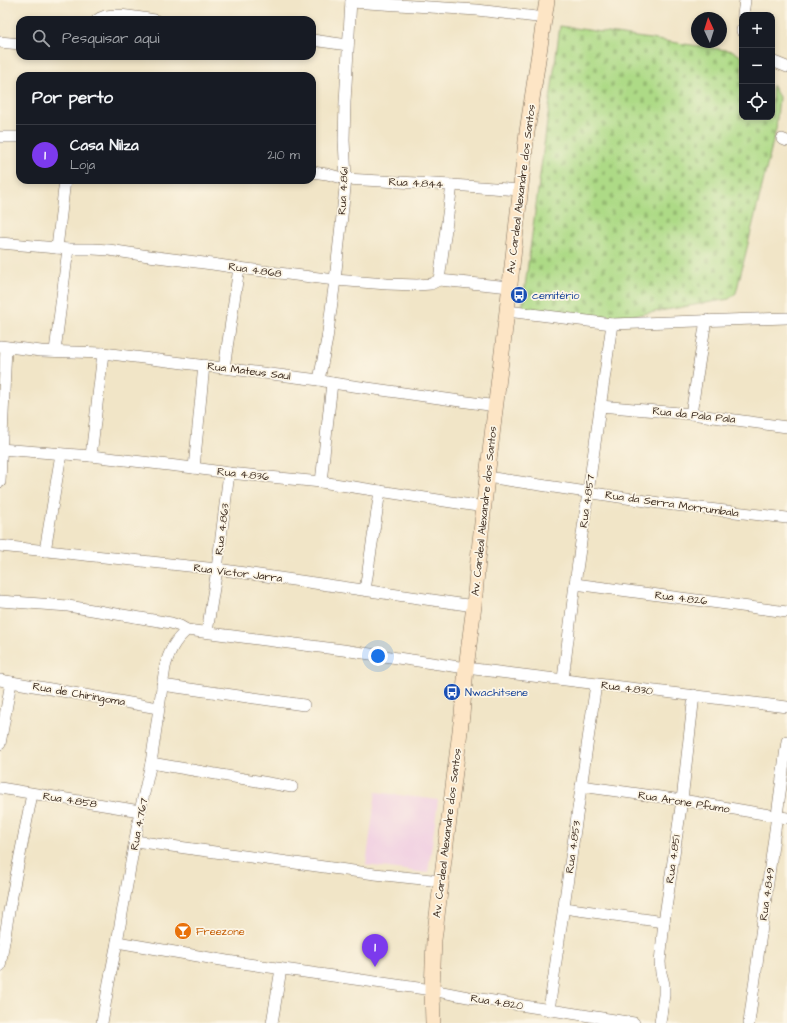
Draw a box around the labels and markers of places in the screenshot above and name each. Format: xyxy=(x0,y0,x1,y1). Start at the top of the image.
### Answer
bus stop icon: cemitério xyxy=(509,285,529,305)
place label: cemitério xyxy=(532,288,580,303)
bus stop icon: Nwachitsene xyxy=(442,682,462,702)
place label: Nwachitsene xyxy=(465,685,528,700)
bar icon: Freezone xyxy=(173,921,193,941)
place label: Freezone xyxy=(196,924,245,939)
pin: 1 xyxy=(362,934,388,967)

